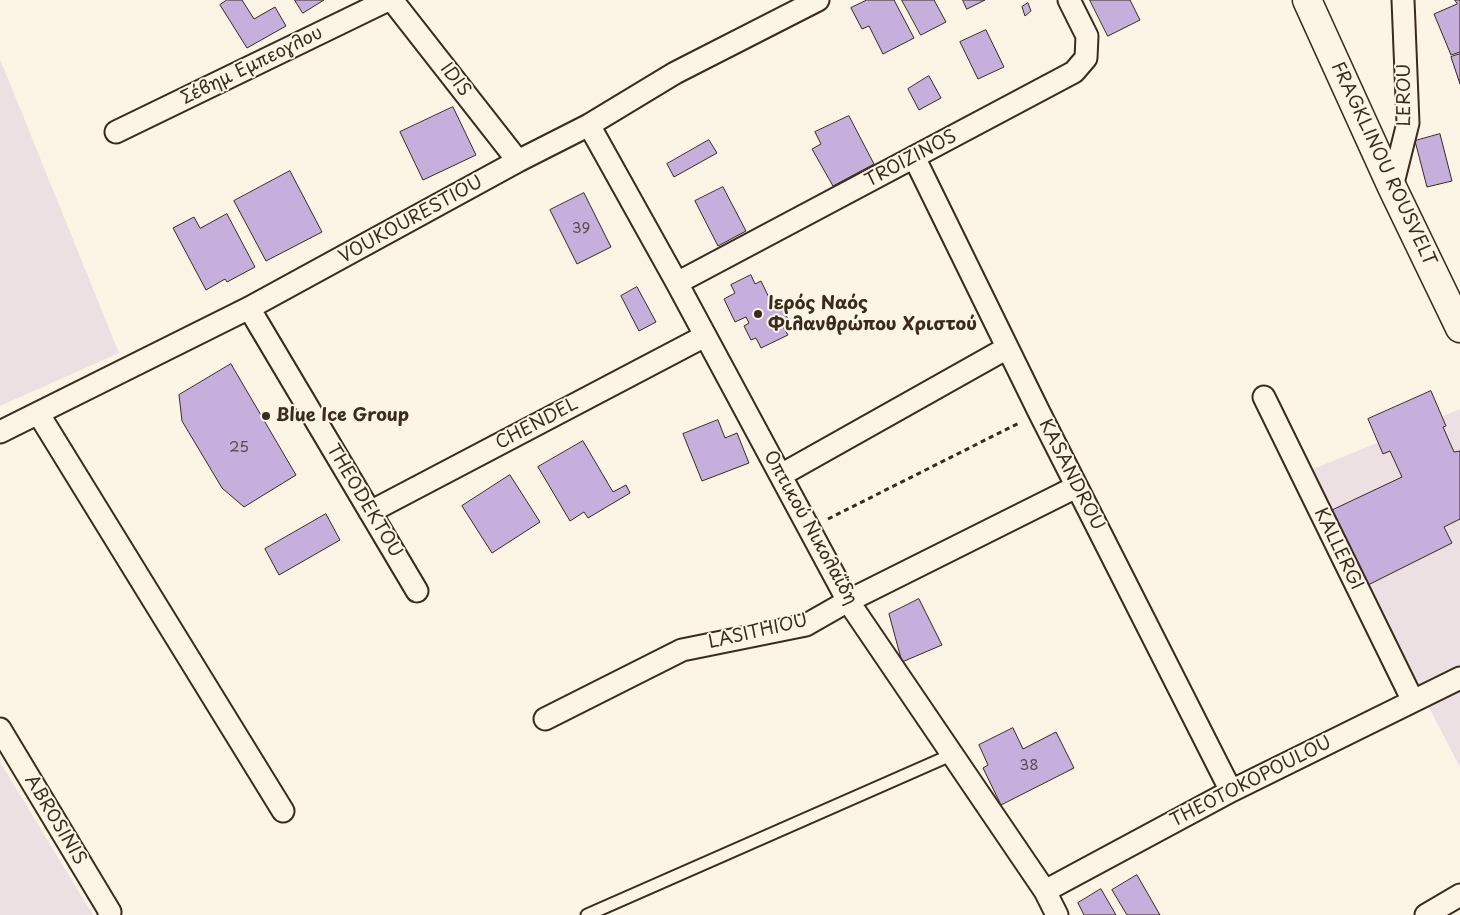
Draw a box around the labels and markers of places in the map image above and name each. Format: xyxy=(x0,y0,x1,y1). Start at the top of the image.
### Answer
place label: Ιερός Ναός Φιλανθρώπου Χριστού xyxy=(768,293,977,336)
marker: Ιερός Ναός Φιλανθρώπου Χριστού xyxy=(752,308,764,320)
place label: Blue Ice Group xyxy=(276,405,409,427)
marker: Blue Ice Group xyxy=(260,410,272,422)

